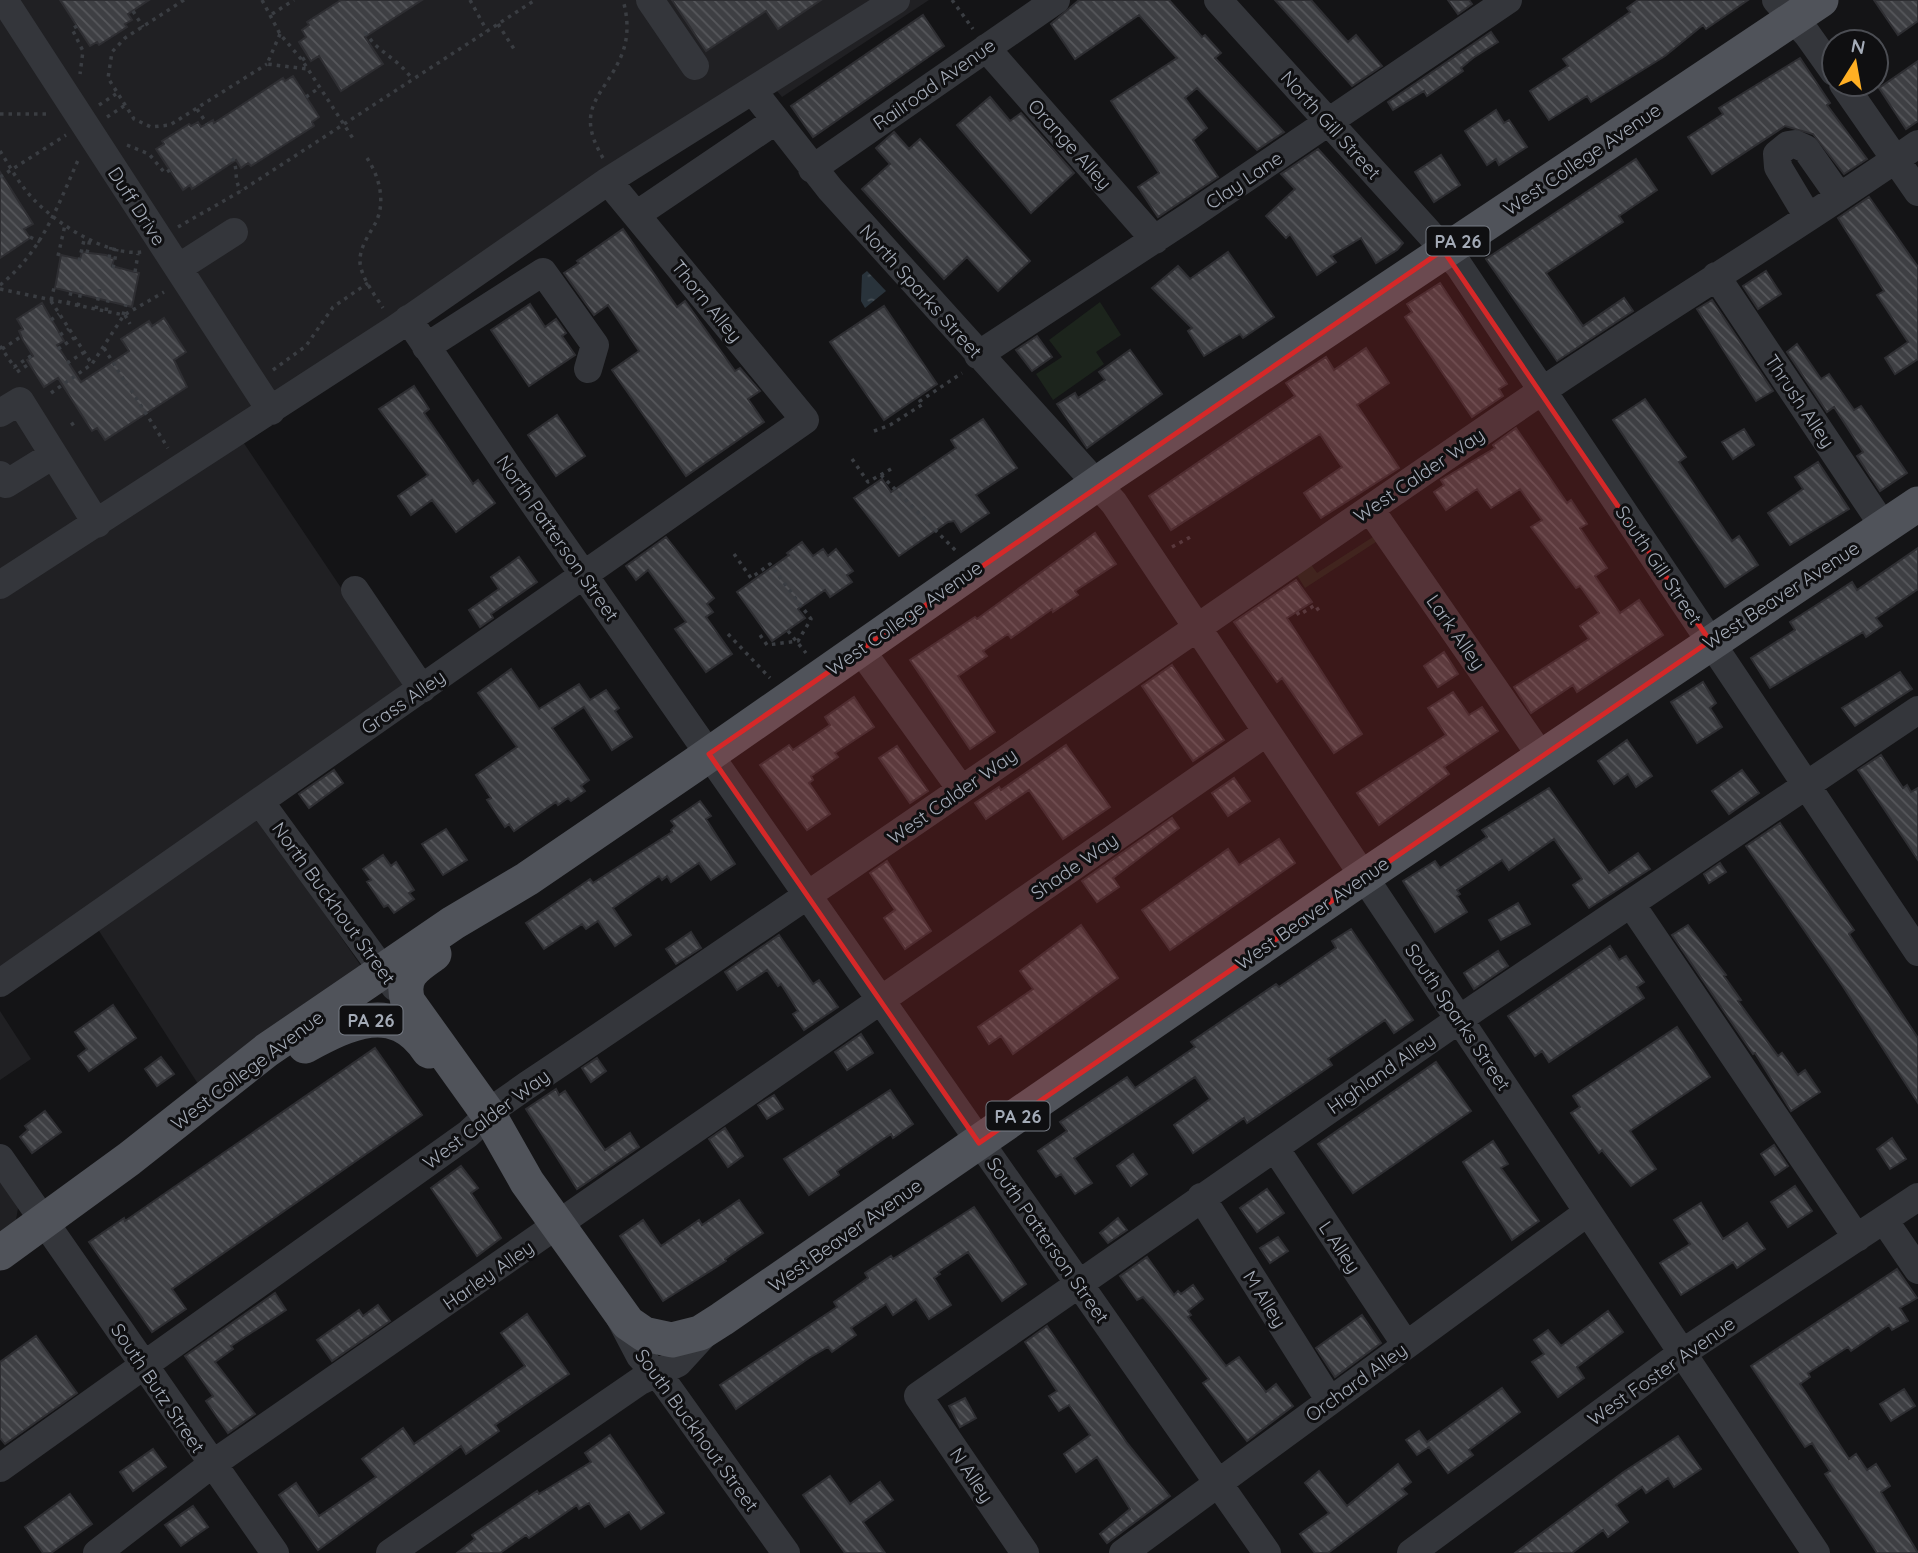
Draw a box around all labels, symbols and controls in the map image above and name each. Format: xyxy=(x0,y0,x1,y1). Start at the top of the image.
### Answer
north arrow xyxy=(1820,28,1890,98)
street label: Railroad Avenue xyxy=(868,33,1000,135)
text: N xyxy=(1849,33,1867,59)
street label: North Gill Street xyxy=(1276,66,1386,184)
street label: Orange Alley xyxy=(1023,94,1117,194)
street label: West College Avenue xyxy=(1499,97,1665,221)
street label: Clay Lane xyxy=(1201,146,1287,214)
street label: Duff Drive xyxy=(103,162,171,250)
street label: North Sparks Street xyxy=(854,219,988,363)
road number: PA 26 xyxy=(1426,227,1490,256)
street label: Thorn Alley xyxy=(666,255,748,347)
street label: Thrush Alley xyxy=(1760,350,1840,452)
street label: West Calder Way xyxy=(1349,422,1489,528)
street label: North Patterson Street xyxy=(492,450,624,626)
street label: South Gill Street xyxy=(1610,501,1708,629)
street label: West Beaver Avenue xyxy=(1698,535,1864,655)
street label: West College Avenue xyxy=(821,555,987,681)
street label: Lark Alley xyxy=(1421,590,1491,674)
street label: Grass Alley xyxy=(356,664,450,740)
street label: West Calder Way xyxy=(883,742,1021,850)
street label: North Buckhout Street xyxy=(267,817,401,989)
street label: Shade Way xyxy=(1026,827,1122,905)
street label: West Beaver Avenue xyxy=(1231,851,1393,975)
street label: South Sparks Street xyxy=(1400,939,1516,1095)
street label: West College Avenue xyxy=(166,1005,328,1135)
road number: PA 26 xyxy=(340,1006,402,1035)
street label: Highland Alley xyxy=(1322,1027,1440,1119)
street label: West Calder Way xyxy=(418,1063,554,1175)
road number: PA 26 xyxy=(986,1101,1050,1130)
street label: South Patterson Street xyxy=(982,1152,1114,1328)
street label: West Beaver Avenue xyxy=(764,1173,926,1297)
street label: L Alley xyxy=(1314,1216,1366,1278)
street label: Harley Alley xyxy=(438,1235,538,1315)
street label: M Alley xyxy=(1238,1266,1292,1332)
street label: West Foster Avenue xyxy=(1583,1311,1739,1431)
street label: South Butz Street xyxy=(106,1319,210,1457)
street label: Orchard Alley xyxy=(1301,1337,1411,1427)
street label: South Buckhout Street xyxy=(630,1344,764,1516)
street label: N Alley xyxy=(945,1443,999,1507)

